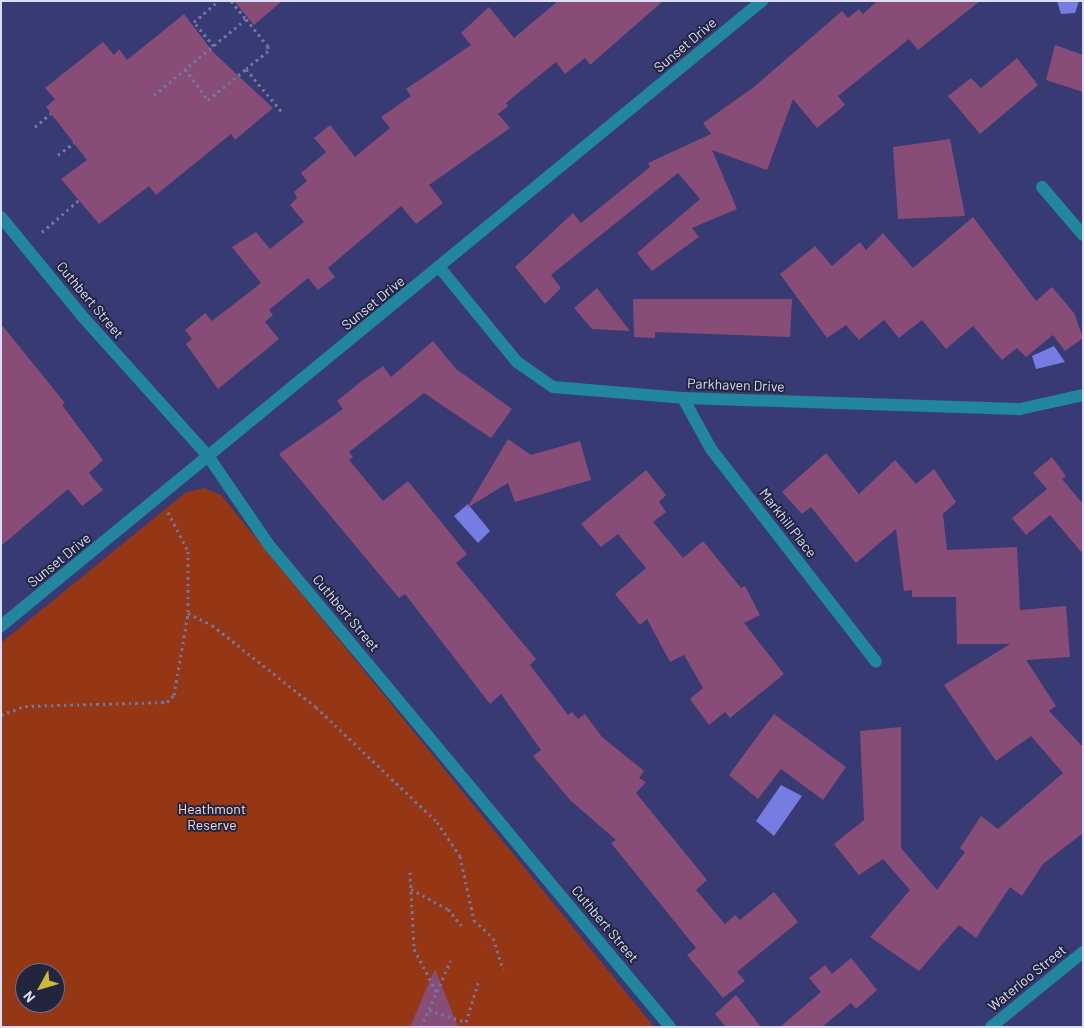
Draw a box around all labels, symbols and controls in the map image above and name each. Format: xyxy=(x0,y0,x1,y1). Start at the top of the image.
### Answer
street label: Sunset Drive xyxy=(650,14,720,76)
street label: Cuthbert Street xyxy=(53,258,127,342)
street label: Sunset Drive xyxy=(338,272,408,334)
street label: Parkhaven Drive xyxy=(687,375,785,395)
street label: Markhill Place xyxy=(756,485,820,561)
street label: Sunset Drive xyxy=(24,529,94,591)
street label: Cuthbert Street xyxy=(309,571,383,655)
park label: Heathmont Reserve xyxy=(178,801,246,834)
street label: Cuthbert Street xyxy=(568,882,642,966)
street label: Waterloo Street xyxy=(985,941,1069,1015)
north arrow xyxy=(15,963,65,1013)
text: N xyxy=(19,988,38,1006)

